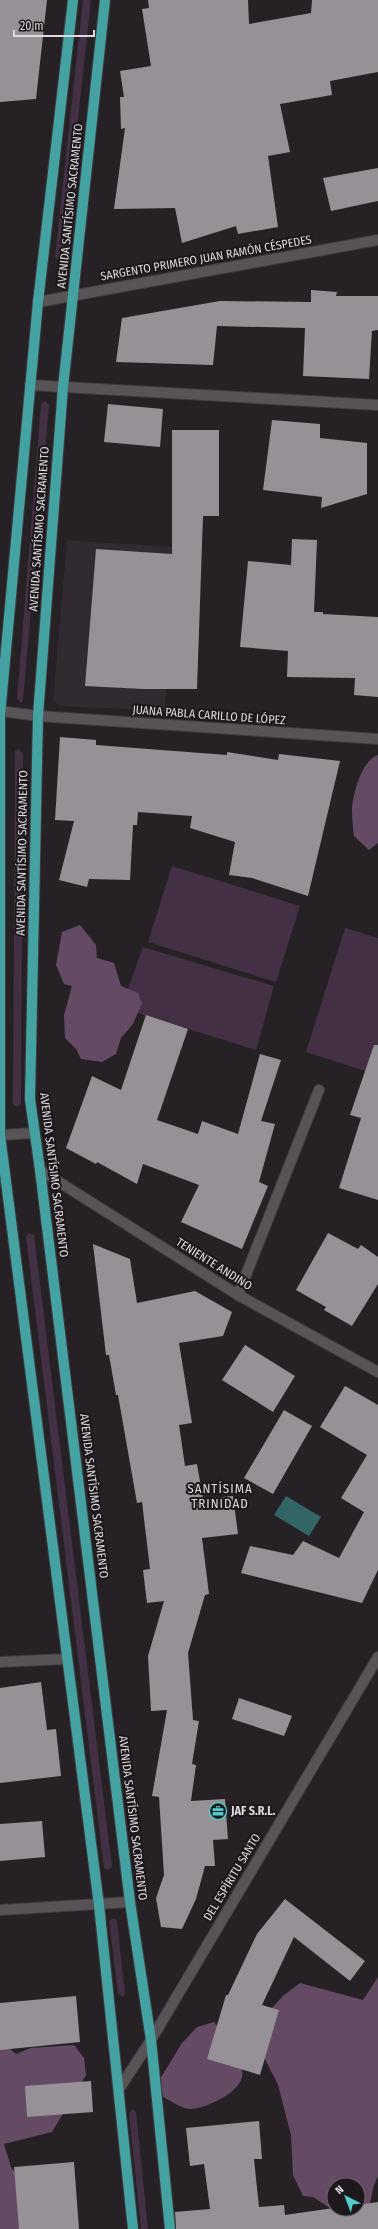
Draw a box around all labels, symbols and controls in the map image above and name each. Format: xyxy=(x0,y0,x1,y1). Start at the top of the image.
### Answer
scale bar xyxy=(14,12,94,38)
text: 20 m xyxy=(20,19,44,33)
street label: AVENIDA SANTÍSIMO SACRAMENTO xyxy=(53,123,86,289)
street label: SARGENTO PRIMERO JUAN RAMÓN CÉSPEDES xyxy=(99,232,313,283)
street label: AVENIDA SANTÍSIMO SACRAMENTO xyxy=(25,446,52,612)
street label: JUANA PABLA CARILLO DE LÓPEZ xyxy=(132,702,286,727)
street label: AVENIDA SANTÍSIMO SACRAMENTO xyxy=(13,770,30,936)
street label: AVENIDA SANTÍSIMO SACRAMENTO xyxy=(37,1092,72,1258)
street label: TENIENTE ANDINO xyxy=(173,1235,255,1293)
street label: AVENIDA SANTÍSIMO SACRAMENTO xyxy=(77,1413,112,1579)
district label: SANTÍSIMA TRINIDAD xyxy=(187,1481,253,1511)
street label: AVENIDA SANTÍSIMO SACRAMENTO xyxy=(116,1735,151,1901)
office icon: JAF S.R.L. xyxy=(208,1801,228,1821)
place label: JAF S.R.L. xyxy=(230,1804,276,1818)
street label: DEL ESPÍRITU SANTO xyxy=(200,1830,263,1923)
north arrow xyxy=(326,2177,366,2217)
text: N xyxy=(333,2183,346,2197)

